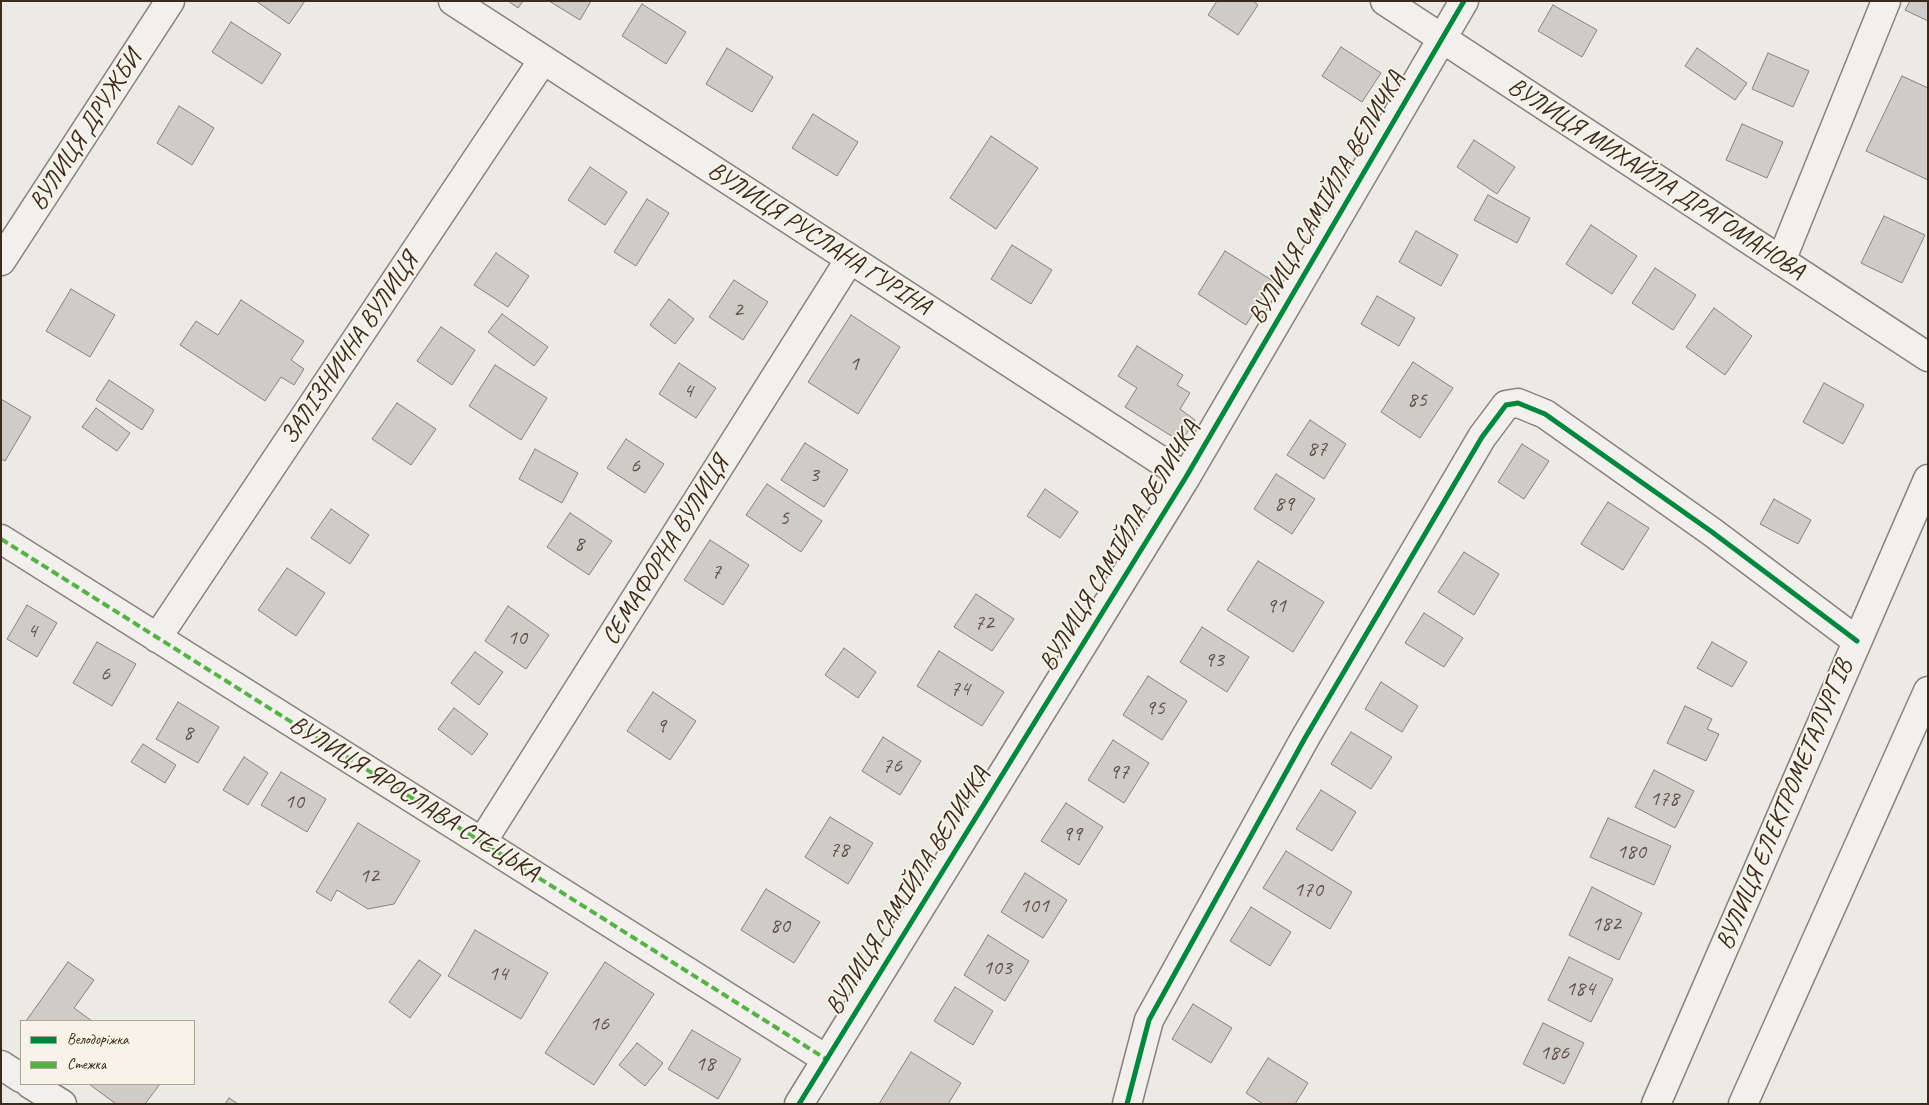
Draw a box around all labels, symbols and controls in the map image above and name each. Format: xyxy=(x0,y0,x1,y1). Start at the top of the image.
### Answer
street label: ВУЛИЦЯ ДРУЖБИ xyxy=(23,46,149,216)
street label: ВУЛИЦЯ САМІЙЛА ВЕЛИЧКА xyxy=(1242,66,1412,330)
street label: ВУЛИЦЯ МИХАЙЛА ДРАГОМАНОВА xyxy=(1502,72,1810,286)
street label: ВУЛИЦЯ РУСЛАНА ГУРІНА xyxy=(702,156,936,322)
street label: ЗАЛІЗНИЧНА ВУЛИЦЯ xyxy=(275,248,425,450)
house number: 2 xyxy=(733,297,743,323)
house number: 1 xyxy=(849,351,859,377)
house number: 4 xyxy=(683,378,693,404)
house number: 85 xyxy=(1407,387,1427,413)
street label: ВУЛИЦЯ САМІЙЛА ВЕЛИЧКА xyxy=(1033,415,1207,677)
house number: 87 xyxy=(1307,436,1327,462)
street label: СЕМАФОРНА ВУЛИЦЯ xyxy=(596,451,736,651)
house number: 6 xyxy=(630,453,640,479)
house number: 3 xyxy=(809,462,819,488)
house number: 89 xyxy=(1274,491,1294,517)
house number: 5 xyxy=(779,505,789,531)
house number: 8 xyxy=(574,531,584,557)
house number: 7 xyxy=(711,559,721,585)
house number: 91 xyxy=(1266,593,1286,619)
house number: 72 xyxy=(974,610,994,636)
house number: 4 xyxy=(27,618,37,644)
house number: 10 xyxy=(507,625,527,651)
house number: 93 xyxy=(1204,647,1224,673)
street label: ВУЛИЦЯ ЕЛЕКТРОМЕТАЛУРГІВ xyxy=(1710,656,1860,954)
house number: 6 xyxy=(100,661,110,687)
house number: 74 xyxy=(950,676,970,702)
house number: 95 xyxy=(1145,695,1165,721)
street label: ВУЛИЦЯ ЯРОСЛАВА СТЕЦЬКА xyxy=(283,710,545,888)
house number: 9 xyxy=(656,713,666,739)
house number: 8 xyxy=(183,720,193,746)
house number: 76 xyxy=(882,753,902,779)
house number: 97 xyxy=(1109,759,1129,785)
street label: ВУЛИЦЯ САМІЙЛА ВЕЛИЧКА xyxy=(819,762,997,1020)
house number: 178 xyxy=(1649,786,1679,812)
house number: 10 xyxy=(284,789,304,815)
house number: 99 xyxy=(1062,821,1082,847)
house number: 78 xyxy=(829,837,849,863)
house number: 180 xyxy=(1616,839,1646,865)
house number: 12 xyxy=(359,863,379,889)
house number: 170 xyxy=(1293,877,1323,903)
house number: 101 xyxy=(1019,893,1049,919)
house number: 182 xyxy=(1591,911,1621,937)
house number: 80 xyxy=(770,913,790,939)
house number: 103 xyxy=(982,955,1012,981)
house number: 14 xyxy=(488,961,508,987)
house number: 184 xyxy=(1565,976,1595,1002)
house number: 16 xyxy=(589,1011,609,1037)
legend xyxy=(20,1020,195,1085)
text: Велодоріжка xyxy=(67,1030,128,1049)
house number: 186 xyxy=(1539,1040,1569,1066)
house number: 18 xyxy=(695,1051,715,1077)
text: Стежка xyxy=(67,1055,106,1074)

